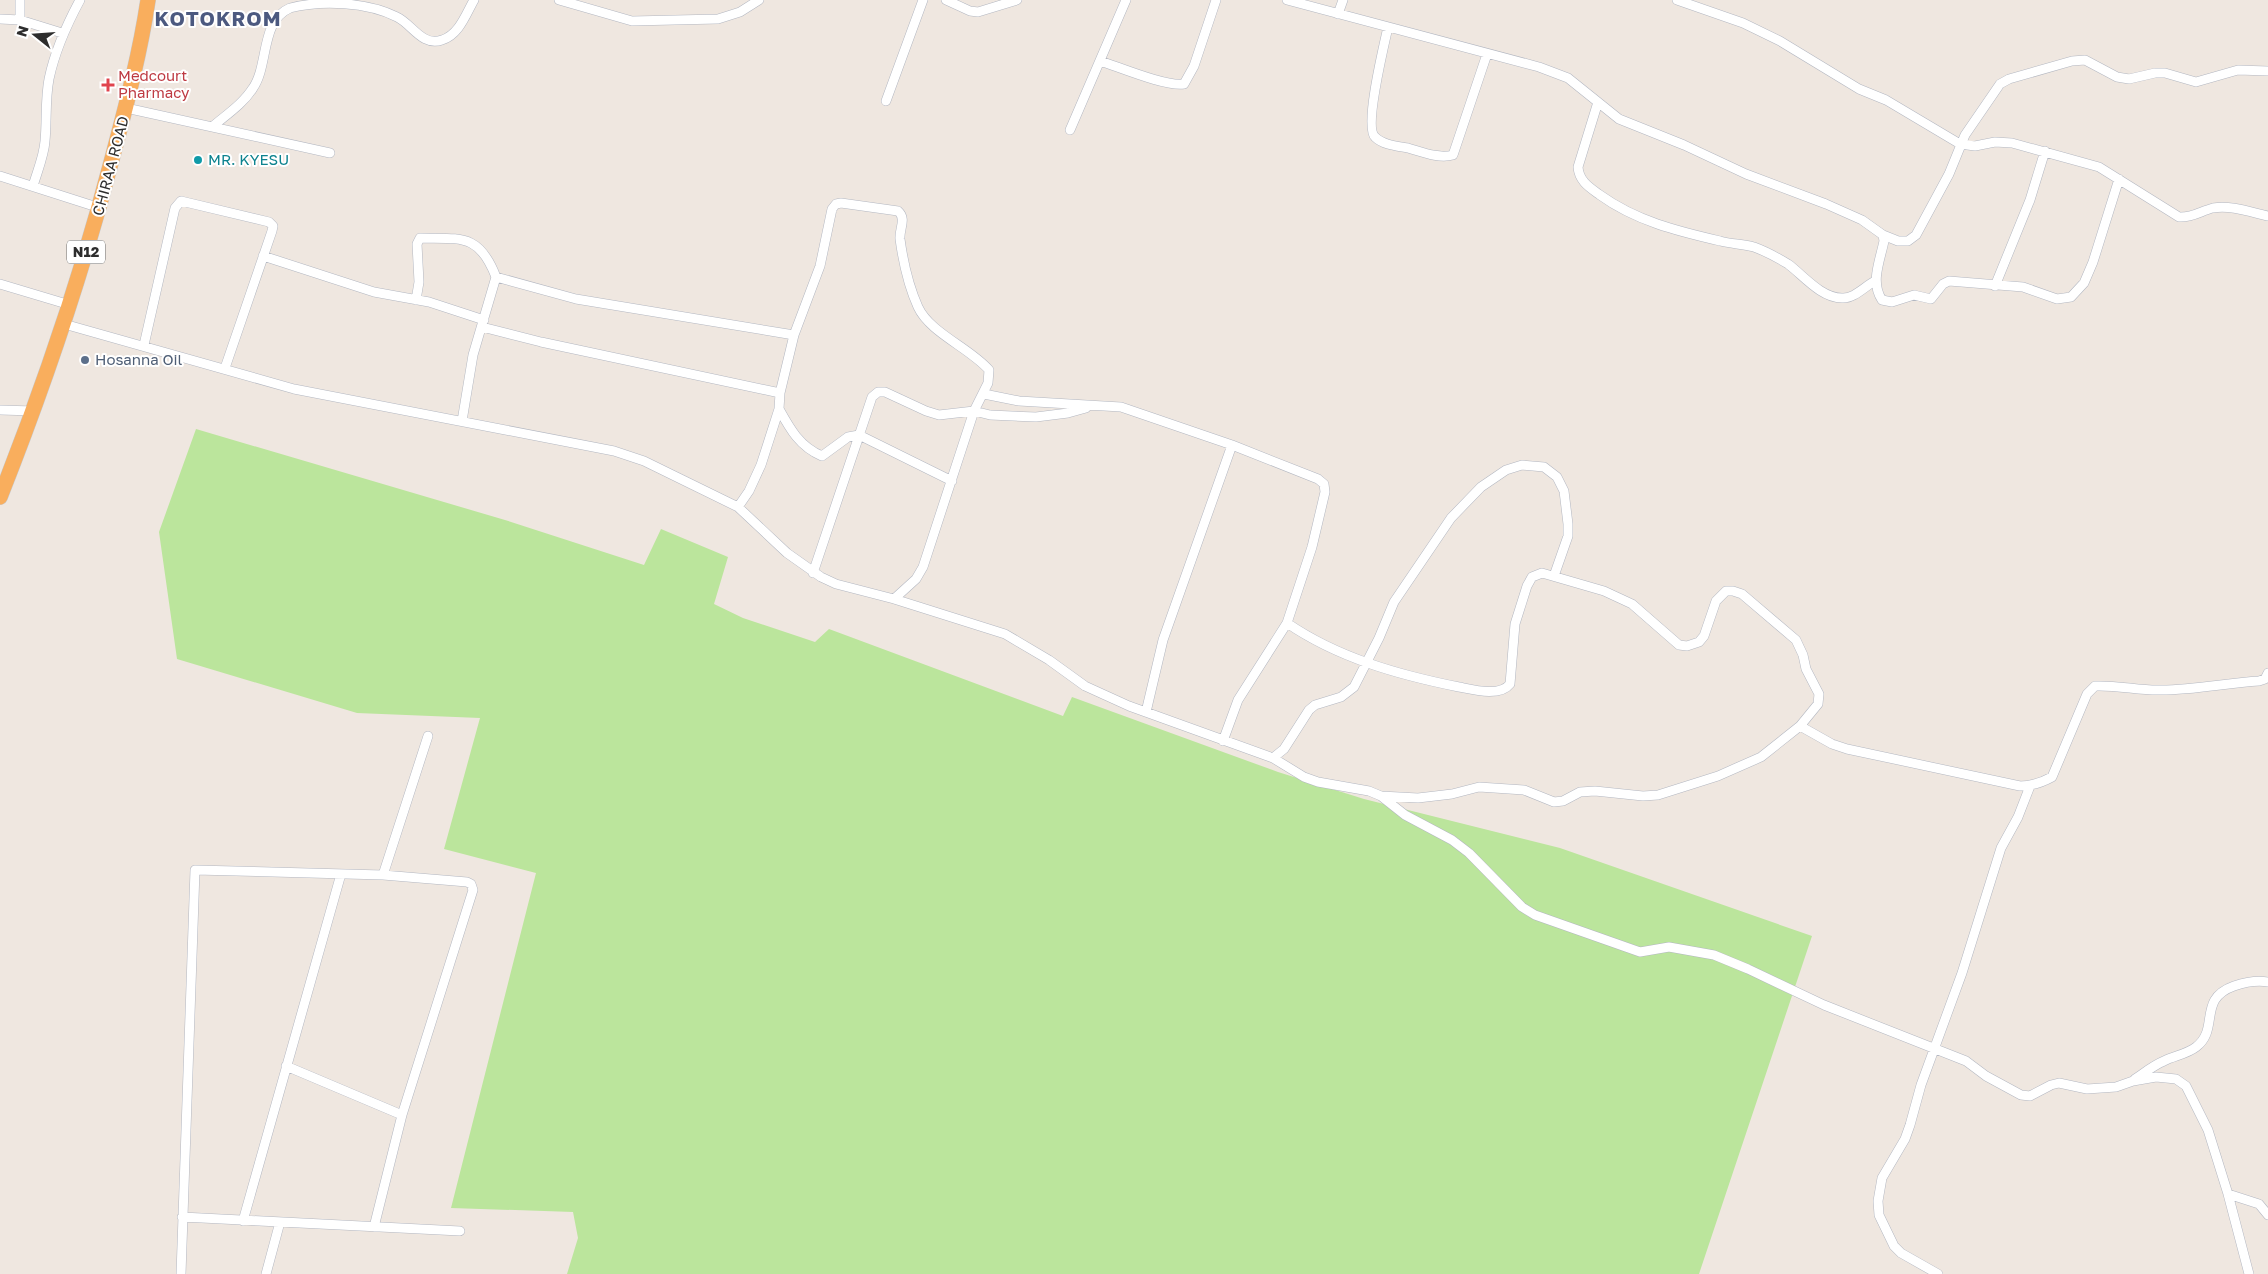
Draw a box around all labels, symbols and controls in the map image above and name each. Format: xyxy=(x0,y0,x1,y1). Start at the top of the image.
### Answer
district label: KOTOKROM xyxy=(154,6,282,30)
north arrow xyxy=(10,10,60,60)
text: N xyxy=(12,23,32,39)
place label: Medcourt Pharmacy xyxy=(118,66,190,101)
marker: Medcourt Pharmacy xyxy=(102,79,114,91)
street label: CHIRAA ROAD xyxy=(88,114,132,217)
place label: MR. KYESU xyxy=(208,150,289,168)
marker: MR. KYESU xyxy=(192,154,204,166)
road number: N12 xyxy=(67,240,105,264)
place label: Hosanna Oil xyxy=(95,350,183,368)
marker: Hosanna Oil xyxy=(79,354,91,366)

